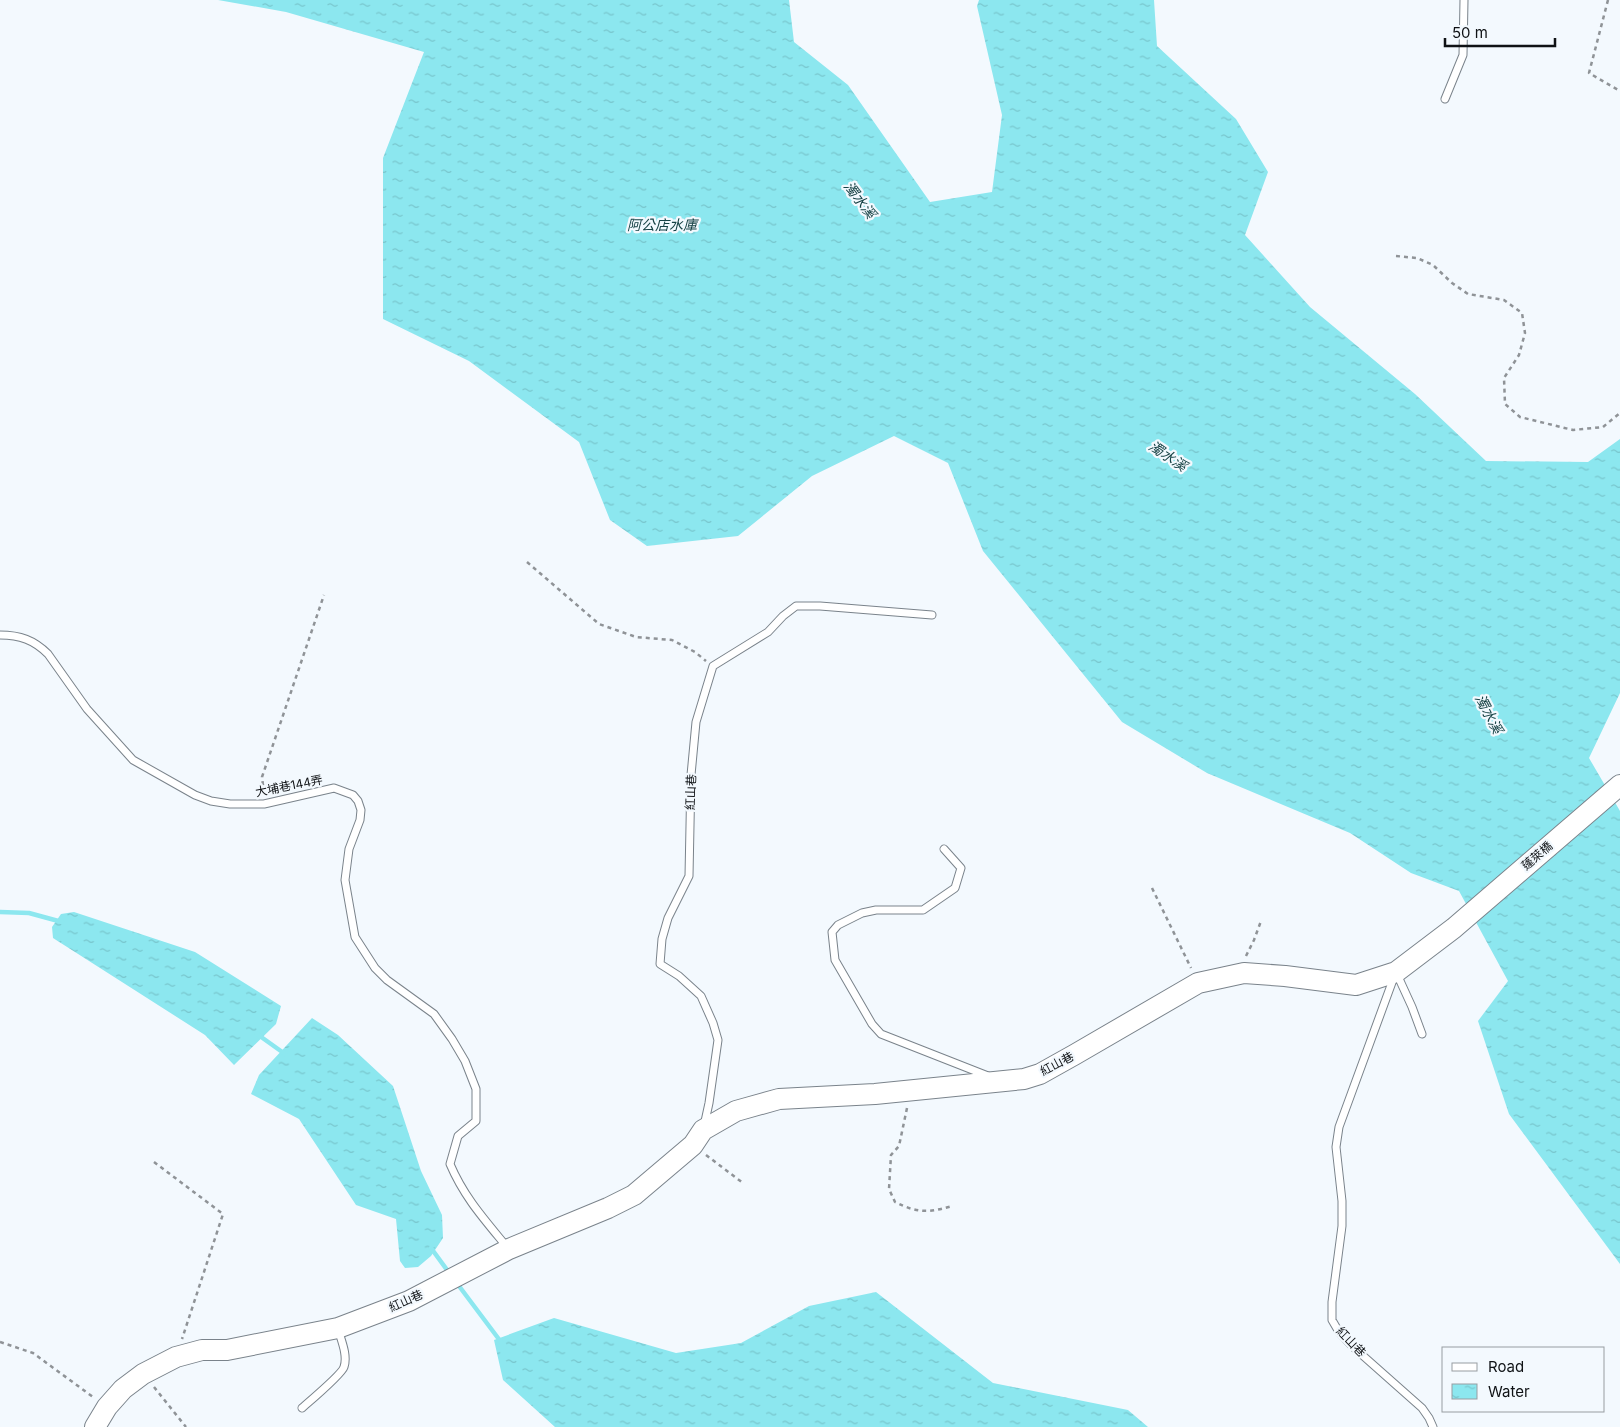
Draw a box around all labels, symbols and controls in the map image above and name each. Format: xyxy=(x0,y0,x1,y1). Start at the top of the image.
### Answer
scale bar xyxy=(1445,15,1555,47)
text: 50 m xyxy=(1452,23,1488,42)
water label: 濁水溪 xyxy=(841,178,881,223)
water label: 阿公店水庫 xyxy=(627,216,699,233)
water label: 濁水溪 xyxy=(1146,437,1192,475)
water label: 濁水溪 xyxy=(1472,691,1508,738)
street label: 大埔巷144弄 xyxy=(254,772,324,799)
street label: 紅山巷 xyxy=(682,774,699,810)
street label: 蓬萊橋 xyxy=(1518,838,1555,873)
street label: 紅山巷 xyxy=(1037,1048,1076,1079)
street label: 紅山巷 xyxy=(386,1286,425,1315)
street label: 紅山巷 xyxy=(1333,1323,1369,1360)
legend xyxy=(1442,1347,1605,1412)
text: Road xyxy=(1488,1357,1524,1376)
text: Water xyxy=(1488,1382,1530,1401)

